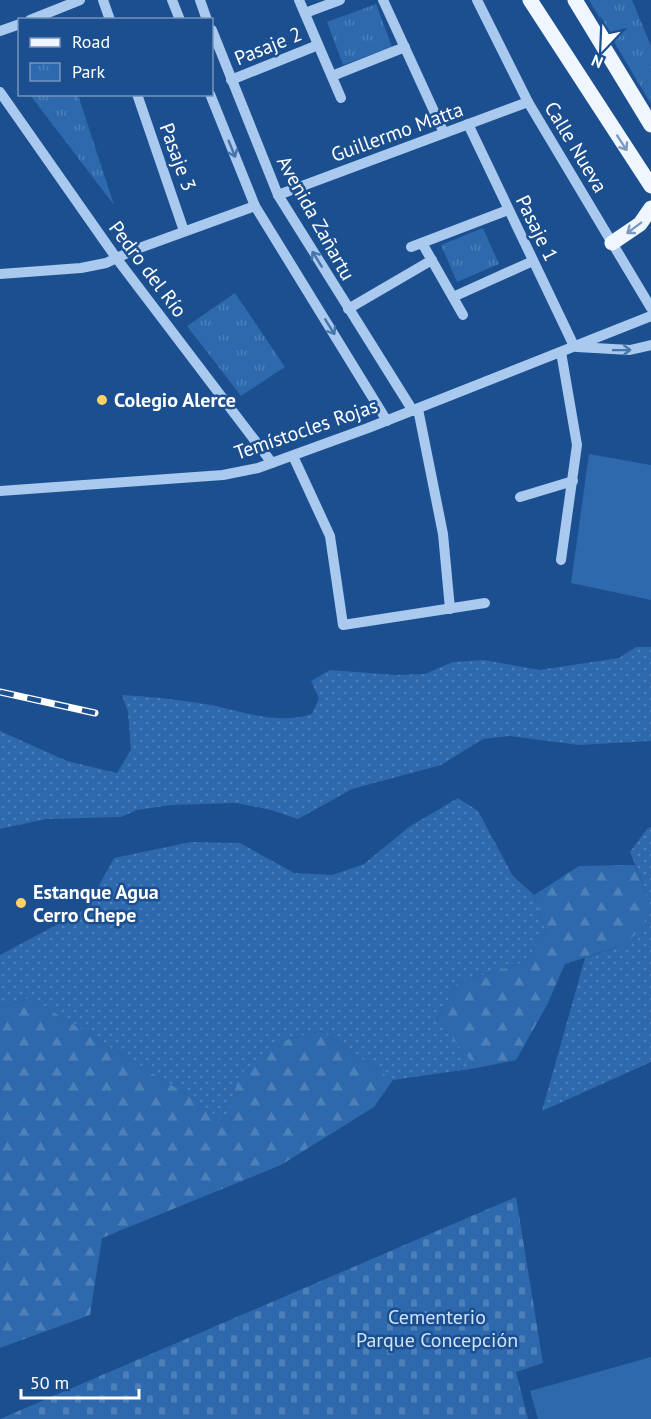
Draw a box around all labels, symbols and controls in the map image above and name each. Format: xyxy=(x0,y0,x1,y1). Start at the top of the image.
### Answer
legend xyxy=(18,18,213,96)
north arrow xyxy=(573,18,633,78)
street label: Pasaje 2 xyxy=(230,21,306,71)
text: Road xyxy=(72,30,110,53)
text: N xyxy=(588,51,606,73)
text: Park xyxy=(72,60,105,83)
street label: Guillermo Matta xyxy=(327,96,467,168)
street label: Calle Nueva xyxy=(539,97,613,197)
street label: Pasaje 3 xyxy=(154,119,202,195)
one-way arrow xyxy=(616,134,628,150)
one-way arrow xyxy=(227,139,238,158)
street label: Avenida Zañartu xyxy=(271,151,361,285)
street label: Pasaje 1 xyxy=(510,191,564,265)
street label: Pedro del Río xyxy=(103,216,193,322)
one-way arrow xyxy=(627,222,643,234)
one-way arrow xyxy=(311,251,323,268)
one-way arrow xyxy=(324,318,336,335)
one-way arrow xyxy=(612,344,632,356)
place label: Colegio Alerce xyxy=(114,387,236,413)
street label: Temístocles Rojas xyxy=(231,392,381,466)
marker: Colegio Alerce xyxy=(95,393,109,407)
place label: Estanque Agua Cerro Chepe xyxy=(33,879,159,928)
marker: Estanque Agua Cerro Chepe xyxy=(14,896,28,910)
park label: Cementerio Parque Concepción xyxy=(356,1304,518,1353)
scale bar xyxy=(21,1362,140,1400)
text: 50 m xyxy=(30,1371,69,1394)

